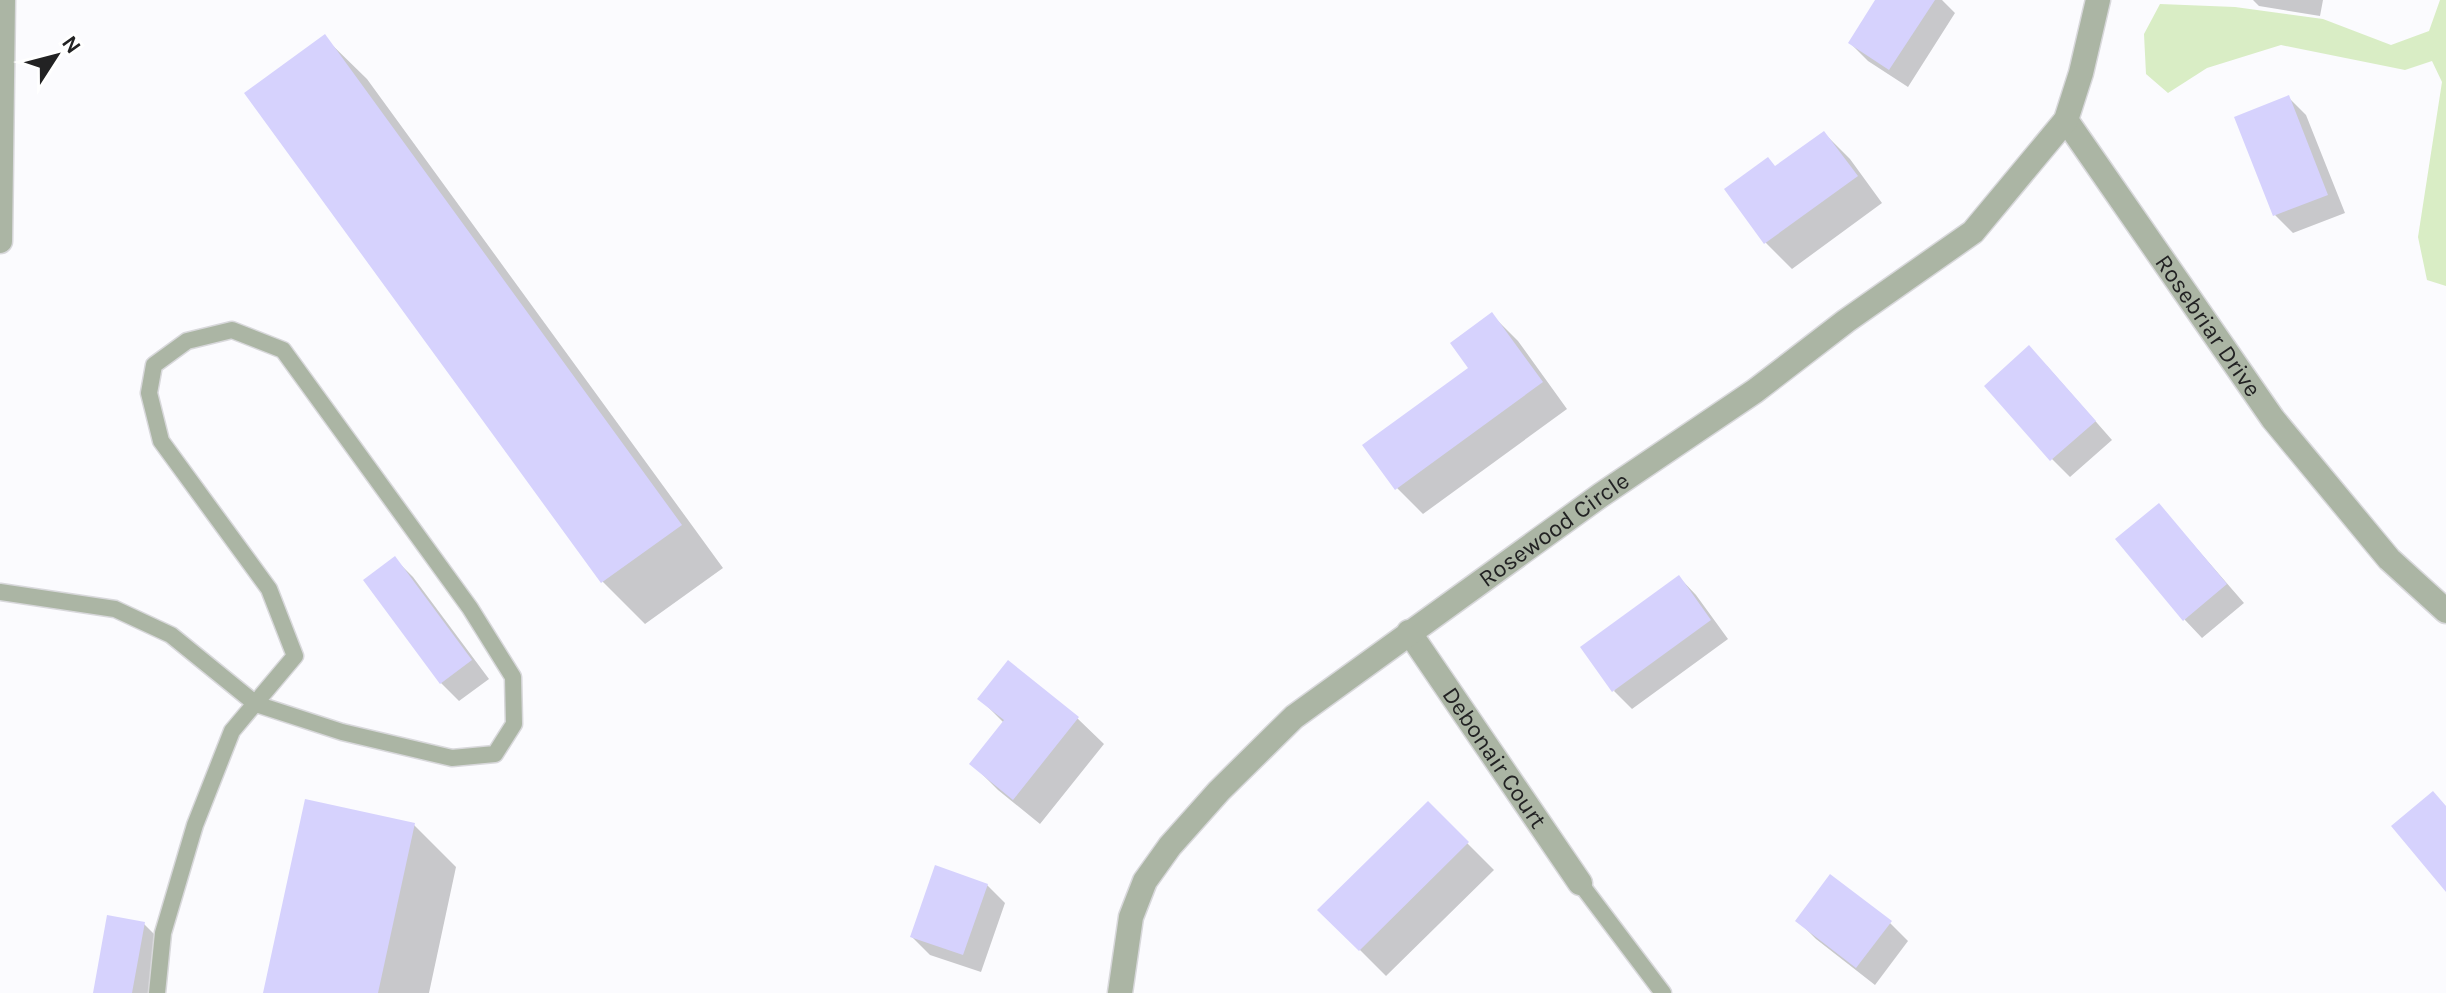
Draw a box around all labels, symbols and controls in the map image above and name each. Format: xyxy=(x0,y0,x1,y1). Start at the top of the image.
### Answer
north arrow xyxy=(16,16,96,96)
text: N xyxy=(56,31,87,59)
street label: Rosebriar Drive xyxy=(2149,249,2267,402)
street label: Rosewood Circle xyxy=(1473,466,1634,593)
street label: Debonair Court xyxy=(1437,682,1553,834)

